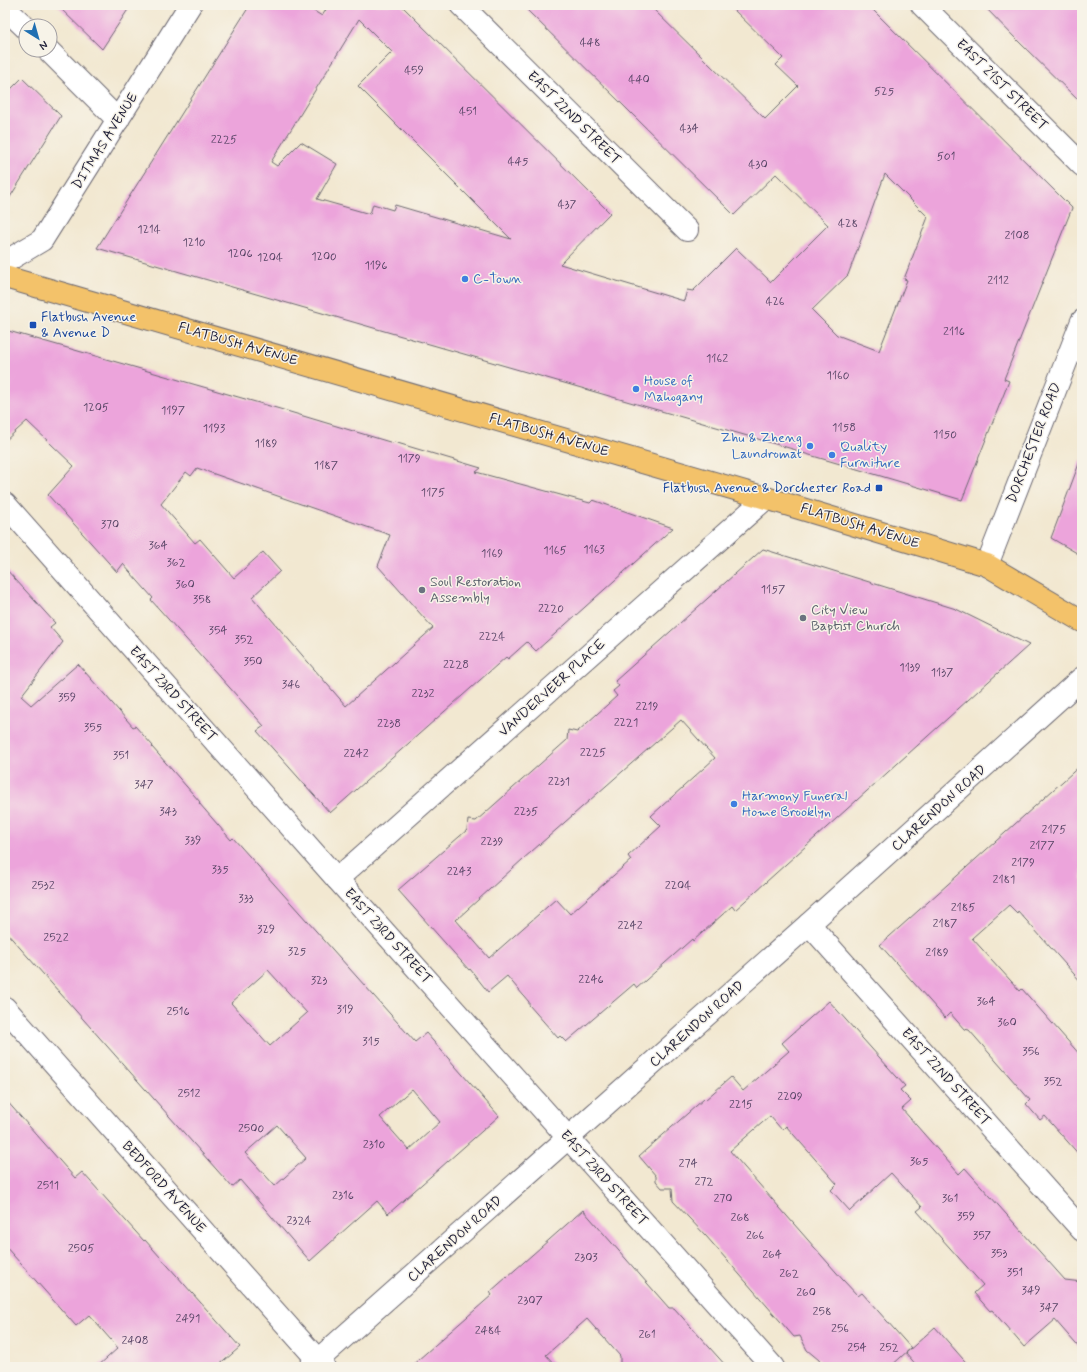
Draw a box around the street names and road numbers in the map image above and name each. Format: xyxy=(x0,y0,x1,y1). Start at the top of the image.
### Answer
street label: EAST 21ST STREET xyxy=(952,35,1052,135)
street label: EAST 22ND STREET xyxy=(523,67,625,169)
street label: DITMAS AVENUE xyxy=(68,89,142,193)
street label: FLATBUSH AVENUE xyxy=(176,318,300,370)
street label: DORCHESTER ROAD xyxy=(1003,380,1065,506)
street label: FLATBUSH AVENUE xyxy=(487,409,611,461)
street label: FLATBUSH AVENUE xyxy=(798,499,922,553)
street label: VANDERVEER PLACE xyxy=(495,635,609,741)
street label: EAST 23RD STREET xyxy=(125,642,221,746)
street label: CLARENDON ROAD xyxy=(888,761,990,855)
street label: EAST 23RD STREET xyxy=(340,884,436,988)
street label: CLARENDON ROAD xyxy=(646,977,748,1071)
street label: EAST 22ND STREET xyxy=(897,1024,995,1130)
street label: EAST 23RD STREET xyxy=(556,1126,652,1230)
street label: BEDFORD AVENUE xyxy=(118,1137,210,1237)
street label: CLARENDON ROAD xyxy=(404,1192,506,1286)

